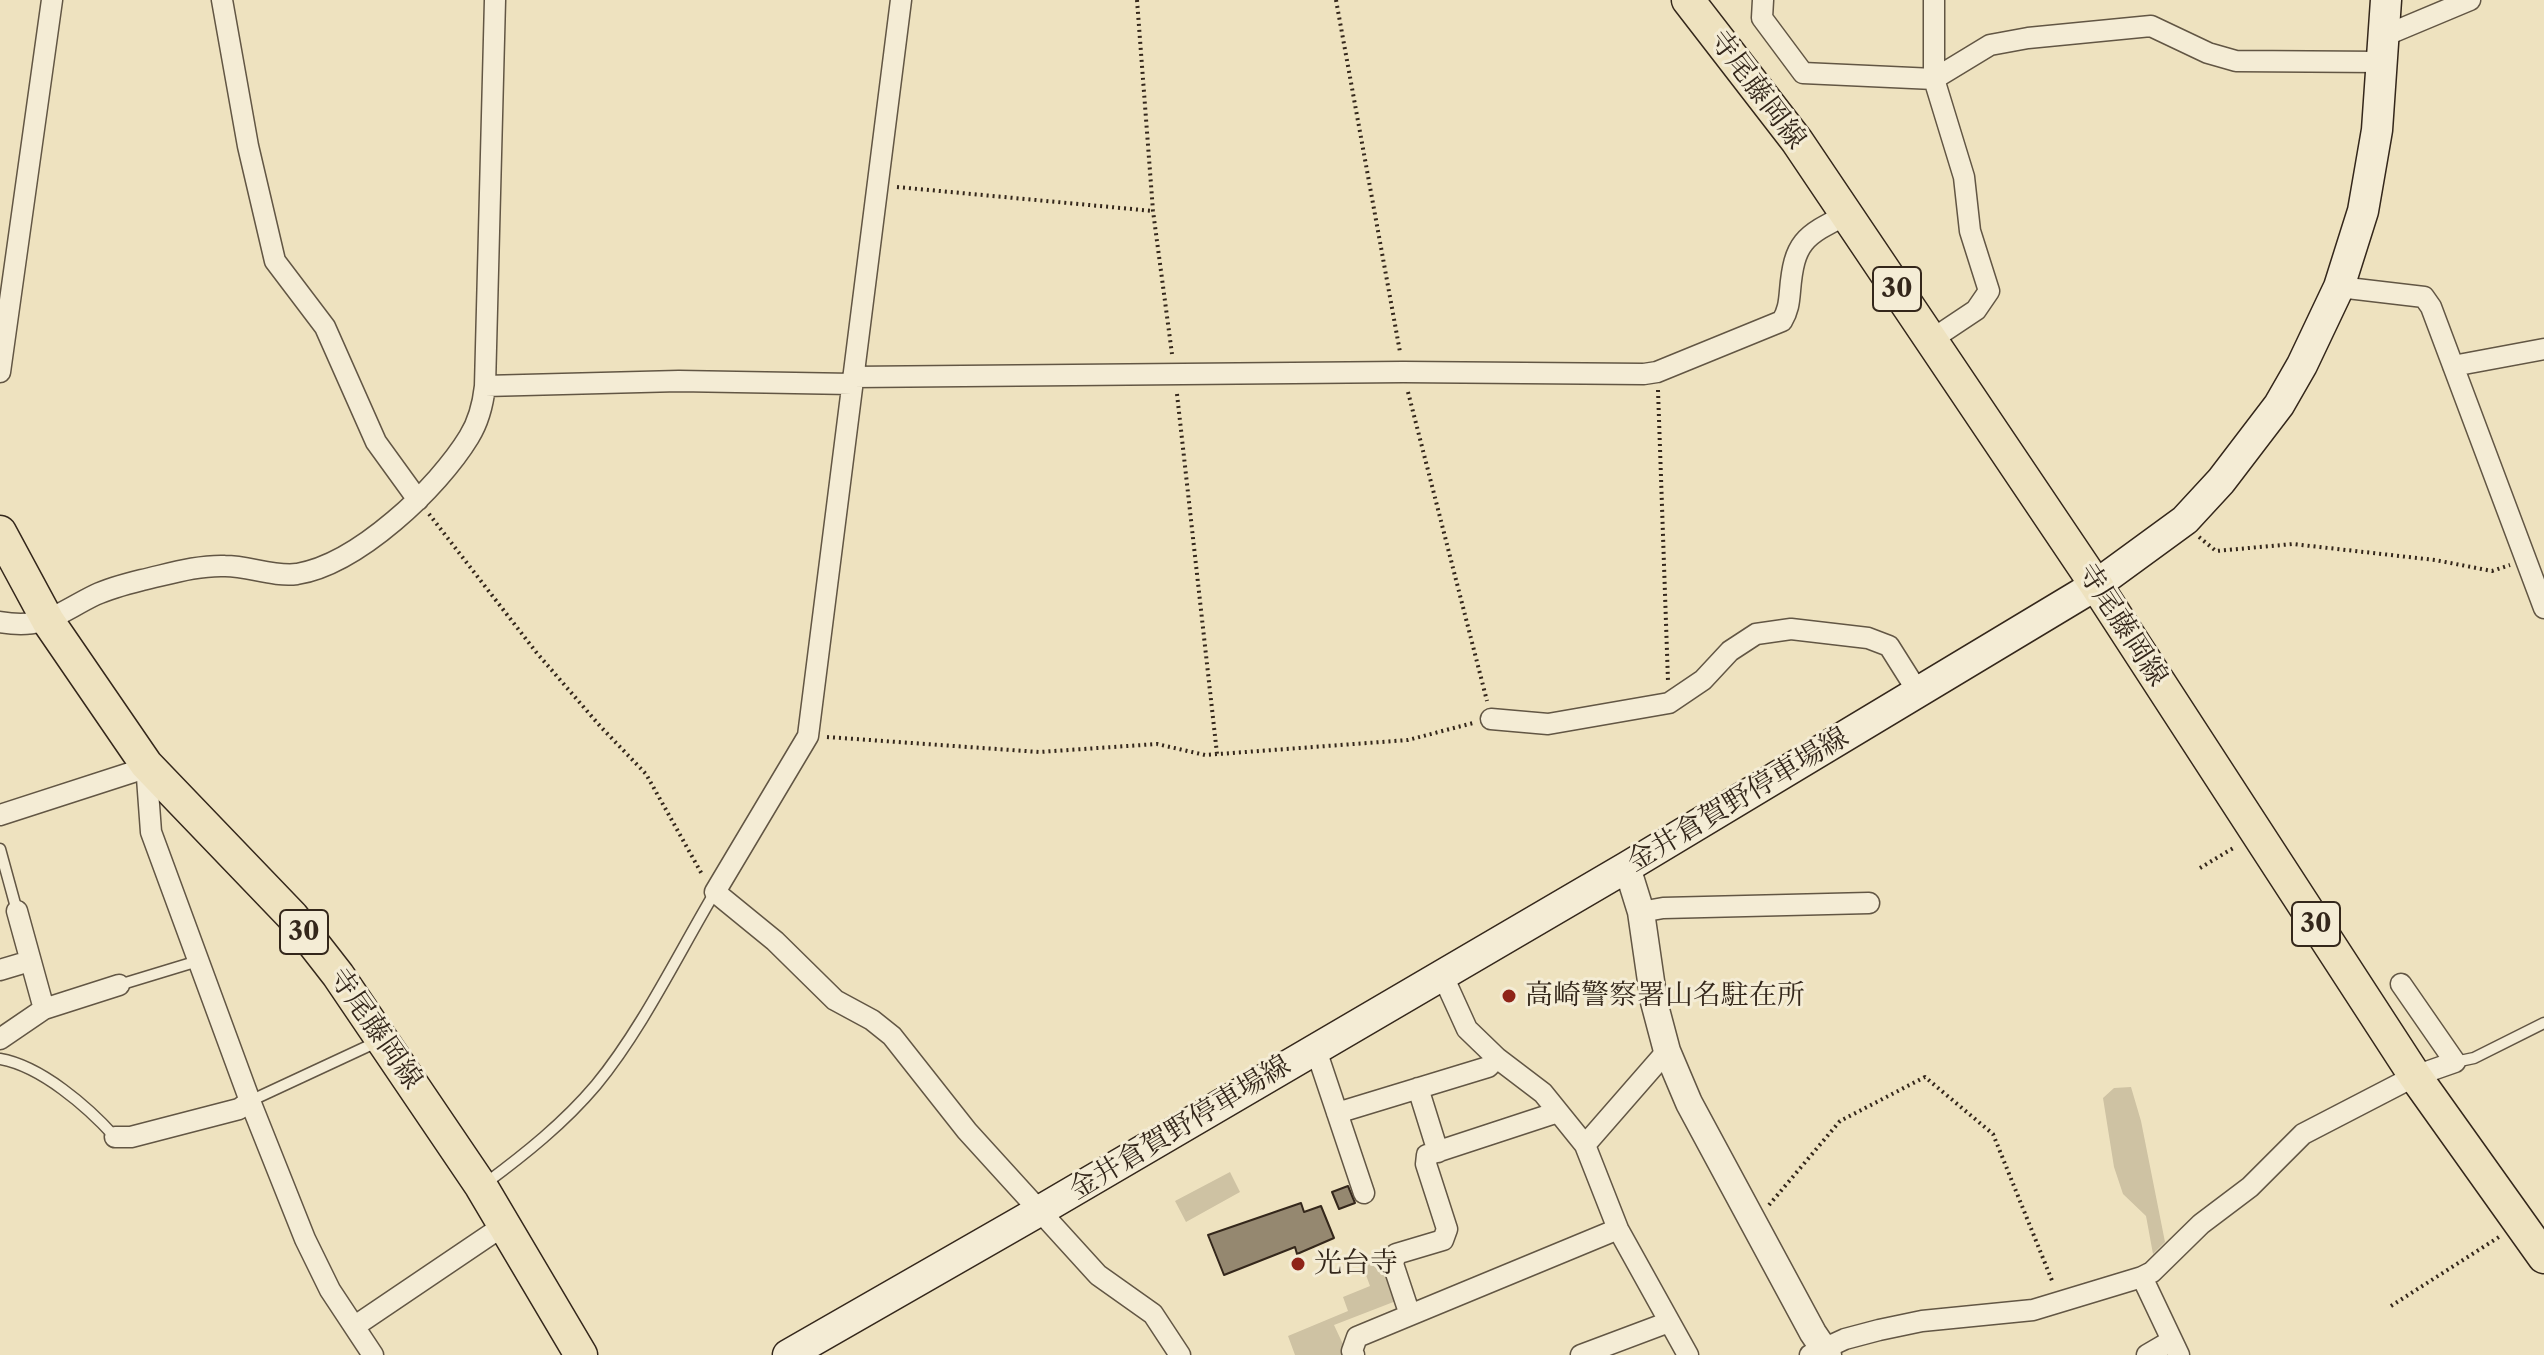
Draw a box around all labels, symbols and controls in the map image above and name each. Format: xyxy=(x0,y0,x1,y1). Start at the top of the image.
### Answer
street label: 寺尾藤岡線 xyxy=(1701,24,1813,156)
road number: 30 xyxy=(1873,267,1921,311)
street label: 寺尾藤岡線 xyxy=(2070,557,2174,693)
street label: 金井倉賀野停車場線 xyxy=(1621,721,1855,879)
road number: 30 xyxy=(2292,902,2340,946)
road number: 30 xyxy=(280,910,328,954)
street label: 寺尾藤岡線 xyxy=(321,962,429,1096)
place label: 高崎警察署山名駐在所 xyxy=(1525,979,1805,1013)
marker: 高崎警察署山名駐在所 xyxy=(1500,987,1518,1005)
street label: 金井倉賀野停車場線 xyxy=(1063,1049,1297,1207)
place label: 光台寺 xyxy=(1314,1247,1398,1281)
marker: 光台寺 xyxy=(1289,1255,1307,1273)

